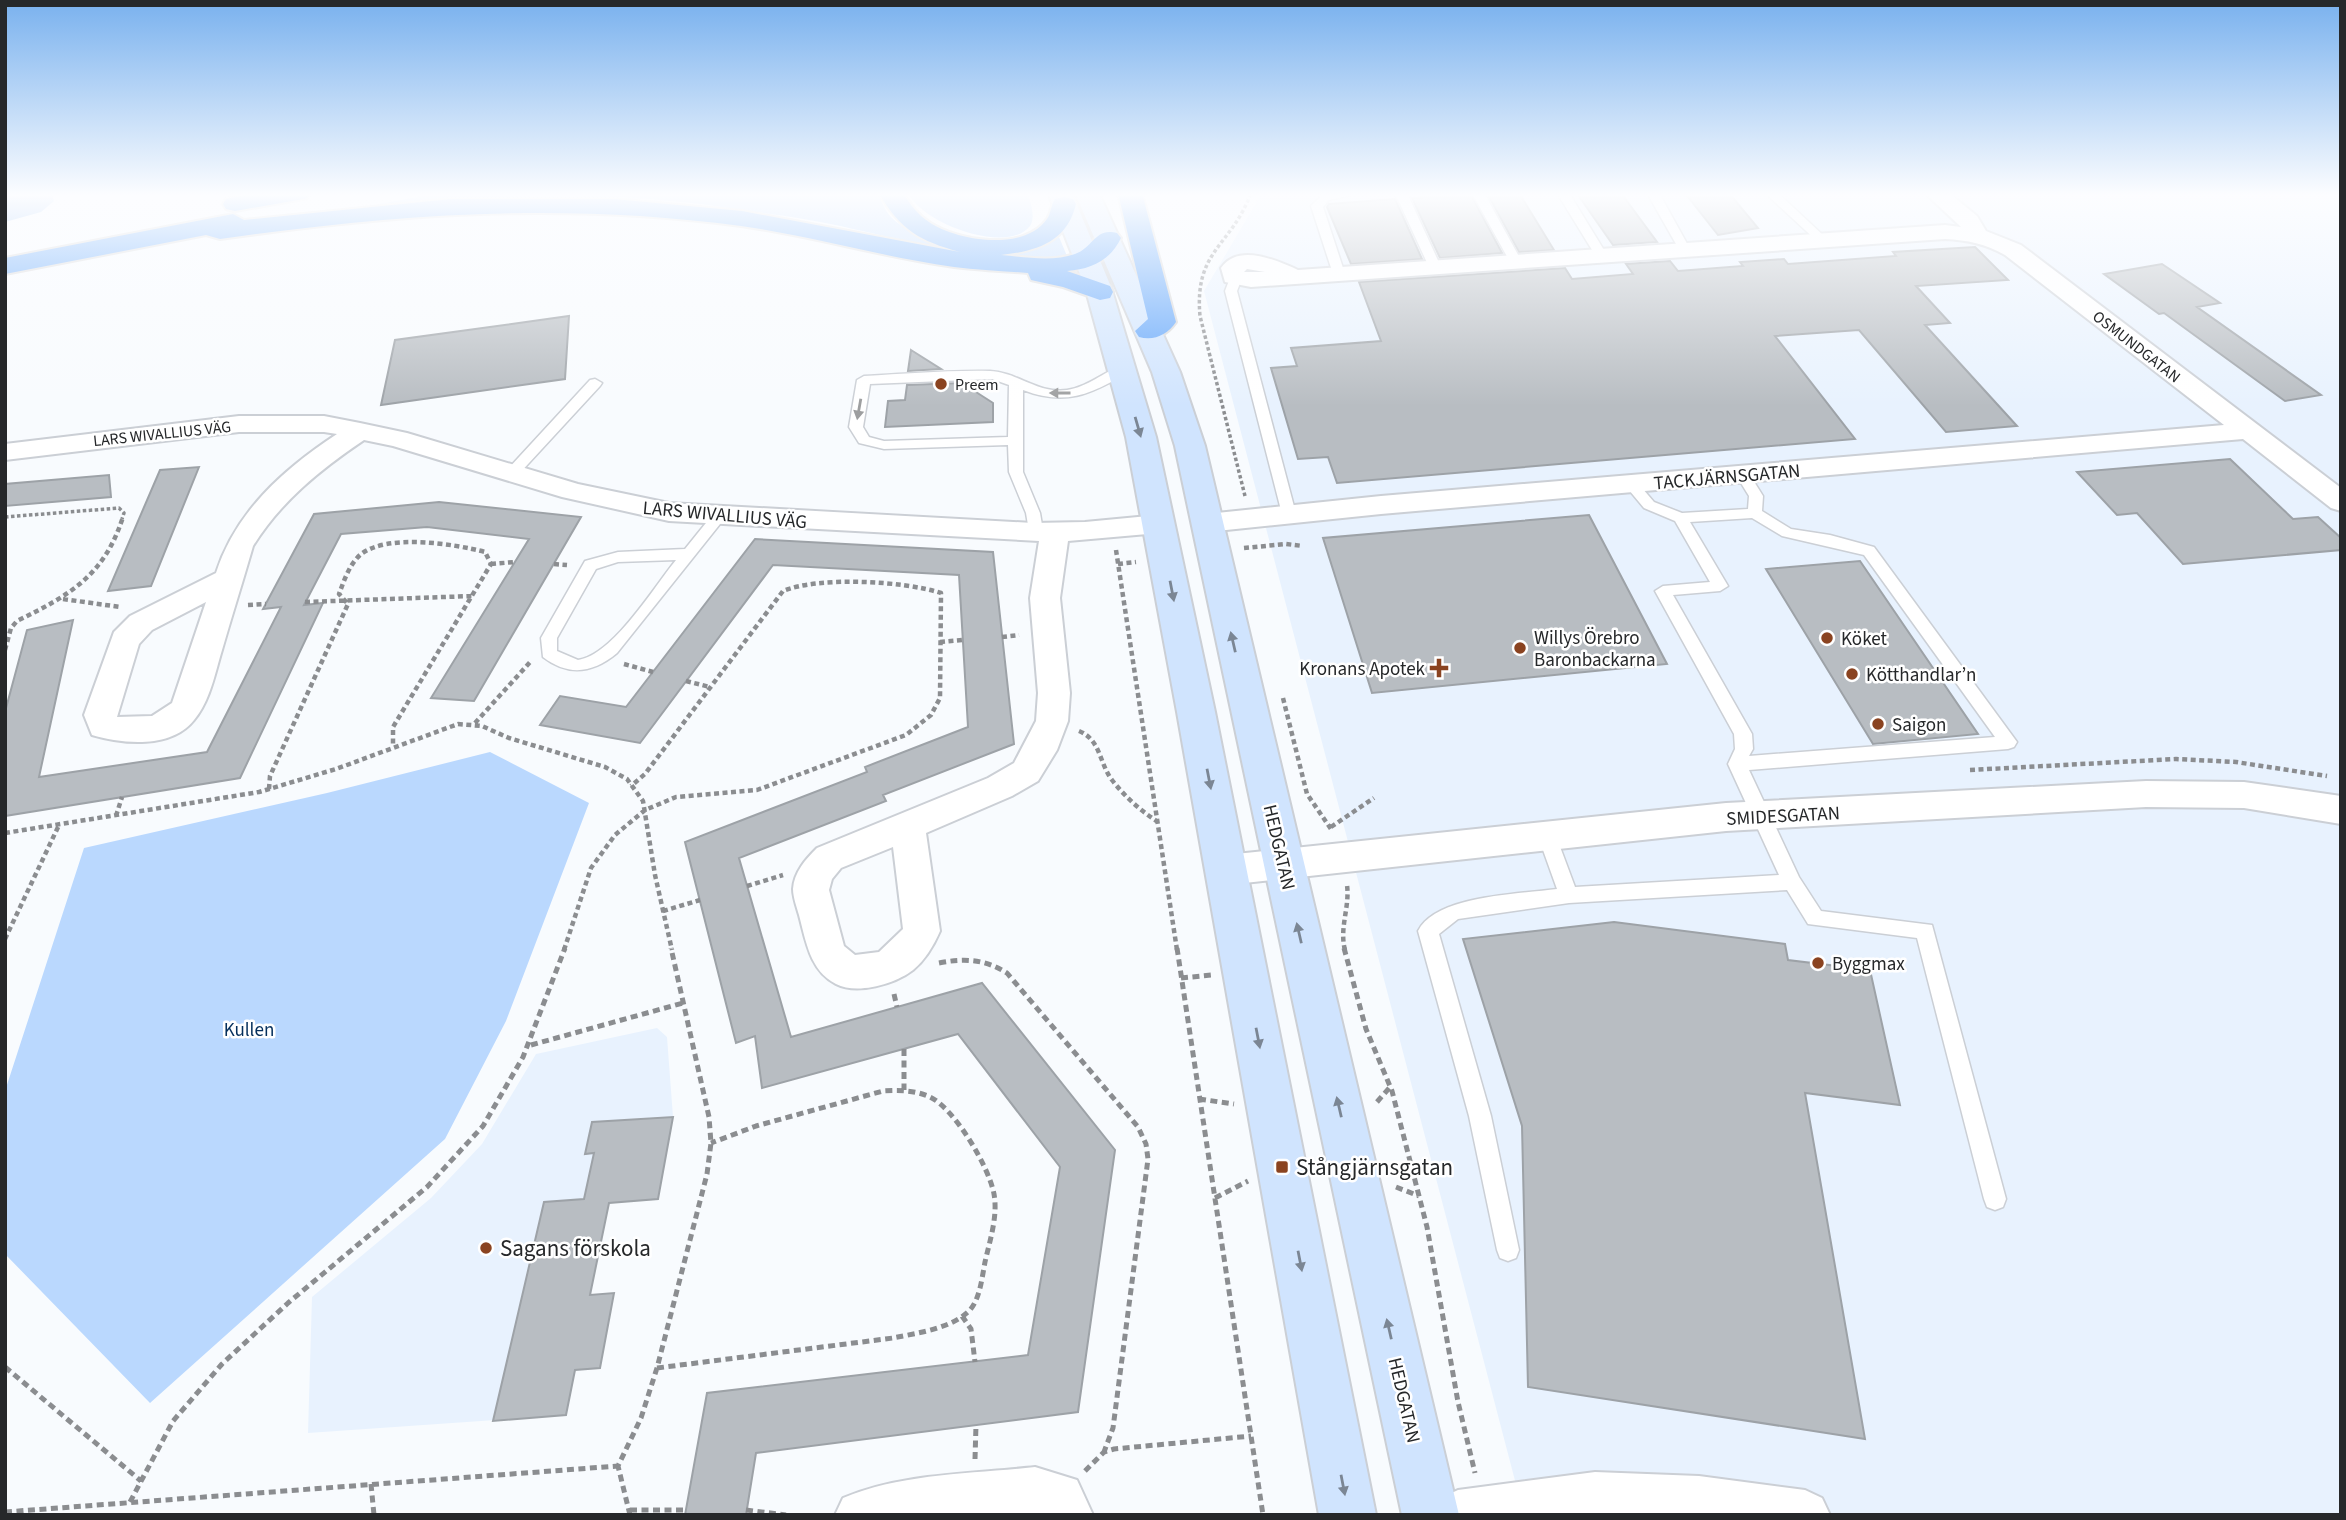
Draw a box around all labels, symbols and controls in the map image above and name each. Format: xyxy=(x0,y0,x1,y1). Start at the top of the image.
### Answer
street label: OSMUNDGATAN xyxy=(2088,306,2185,388)
place label: Preem xyxy=(955,374,999,396)
marker: Preem xyxy=(933,376,949,392)
one-way arrow xyxy=(1049,387,1071,399)
one-way arrow xyxy=(854,398,865,420)
street label: LARS WIVALLIUS VÄG xyxy=(92,416,232,452)
one-way arrow xyxy=(1133,416,1144,438)
street label: TACKJÄRNSGATAN xyxy=(1653,458,1802,497)
street label: LARS WIVALLIUS VÄG xyxy=(642,495,808,536)
one-way arrow xyxy=(1167,580,1178,602)
place label: Willys Örebro Baronbackarna xyxy=(1534,625,1656,674)
place label: Köket xyxy=(1841,626,1887,653)
marker: Köket xyxy=(1819,630,1835,646)
one-way arrow xyxy=(1228,631,1239,653)
marker: Willys Örebro Baronbackarna xyxy=(1512,640,1528,656)
place label: Kronans Apotek xyxy=(1299,656,1426,683)
marker: Kronans Apotek xyxy=(1431,660,1447,676)
place label: Kötthandlar’n xyxy=(1866,662,1976,689)
marker: Kötthandlar’n xyxy=(1844,666,1860,682)
place label: Saigon xyxy=(1892,712,1946,739)
marker: Saigon xyxy=(1870,716,1886,732)
one-way arrow xyxy=(1204,768,1215,790)
street label: SMIDESGATAN xyxy=(1726,800,1841,833)
street label: HEDGATAN xyxy=(1256,802,1301,893)
one-way arrow xyxy=(1294,922,1305,944)
place label: Byggmax xyxy=(1832,951,1905,978)
marker: Byggmax xyxy=(1810,955,1826,971)
park label: Kullen xyxy=(224,1017,274,1044)
one-way arrow xyxy=(1253,1027,1264,1049)
one-way arrow xyxy=(1333,1096,1344,1118)
place label: Stångjärnsgatan xyxy=(1296,1151,1453,1184)
marker: Stångjärnsgatan xyxy=(1274,1159,1290,1175)
place label: Sagans förskola xyxy=(500,1232,651,1265)
marker: Sagans förskola xyxy=(478,1240,494,1256)
one-way arrow xyxy=(1295,1250,1306,1272)
one-way arrow xyxy=(1383,1318,1394,1340)
street label: HEDGATAN xyxy=(1381,1355,1426,1446)
one-way arrow xyxy=(1337,1474,1348,1496)

